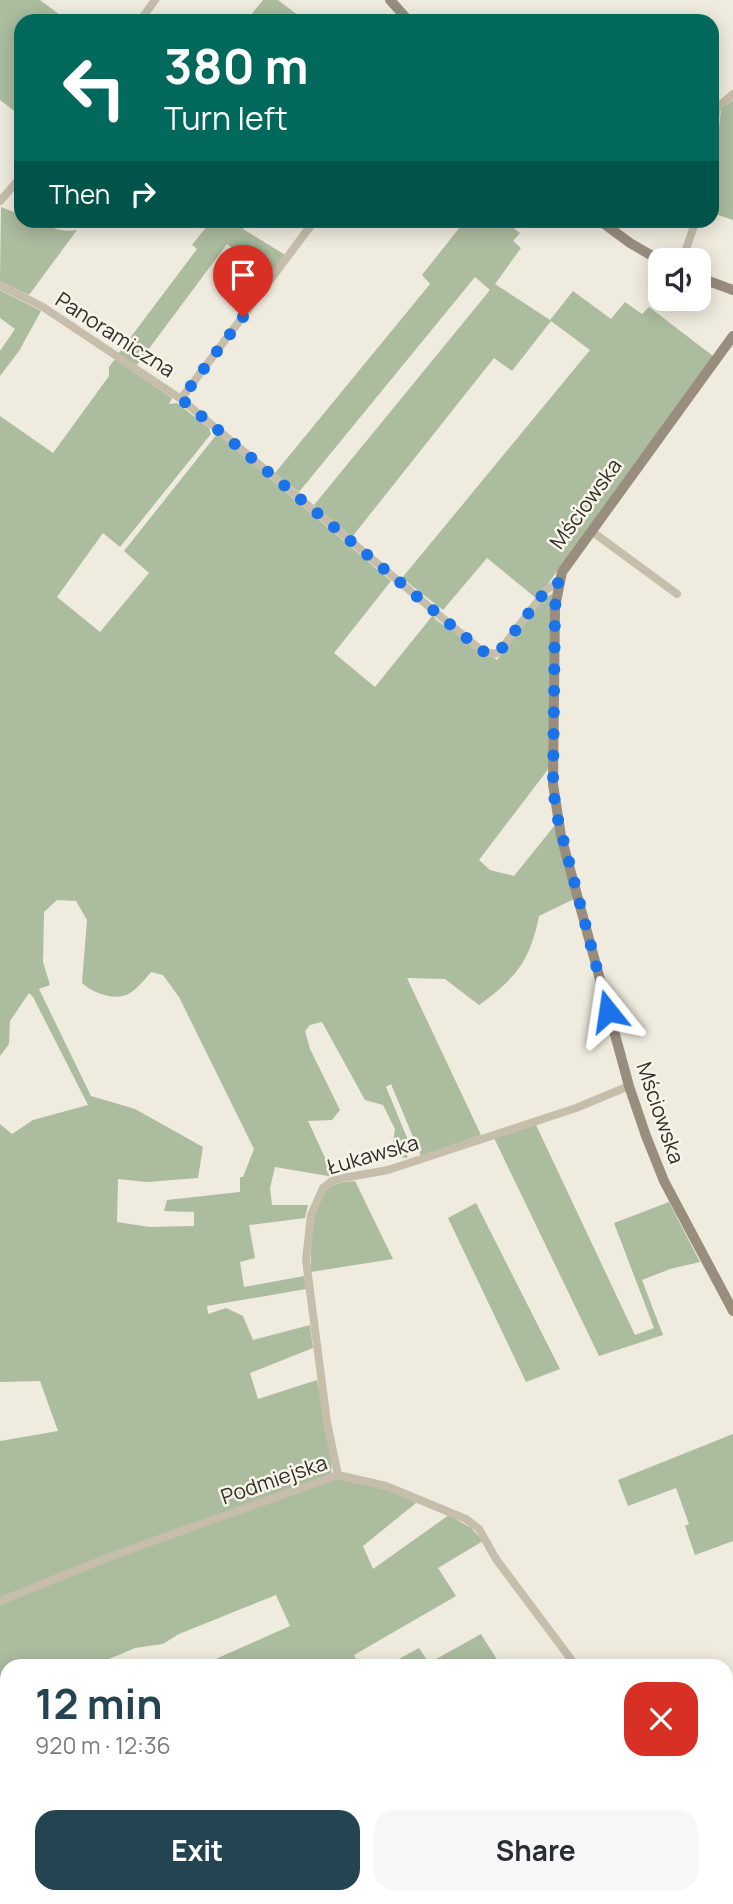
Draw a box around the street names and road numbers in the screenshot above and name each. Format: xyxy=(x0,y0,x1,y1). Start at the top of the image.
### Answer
street label: Panoramiczna xyxy=(50,285,181,383)
street label: Mściowska xyxy=(543,452,628,554)
street label: Mściowska xyxy=(631,1058,691,1167)
street label: Łukawska xyxy=(324,1128,422,1180)
street label: Podmiejska xyxy=(217,1448,331,1510)

